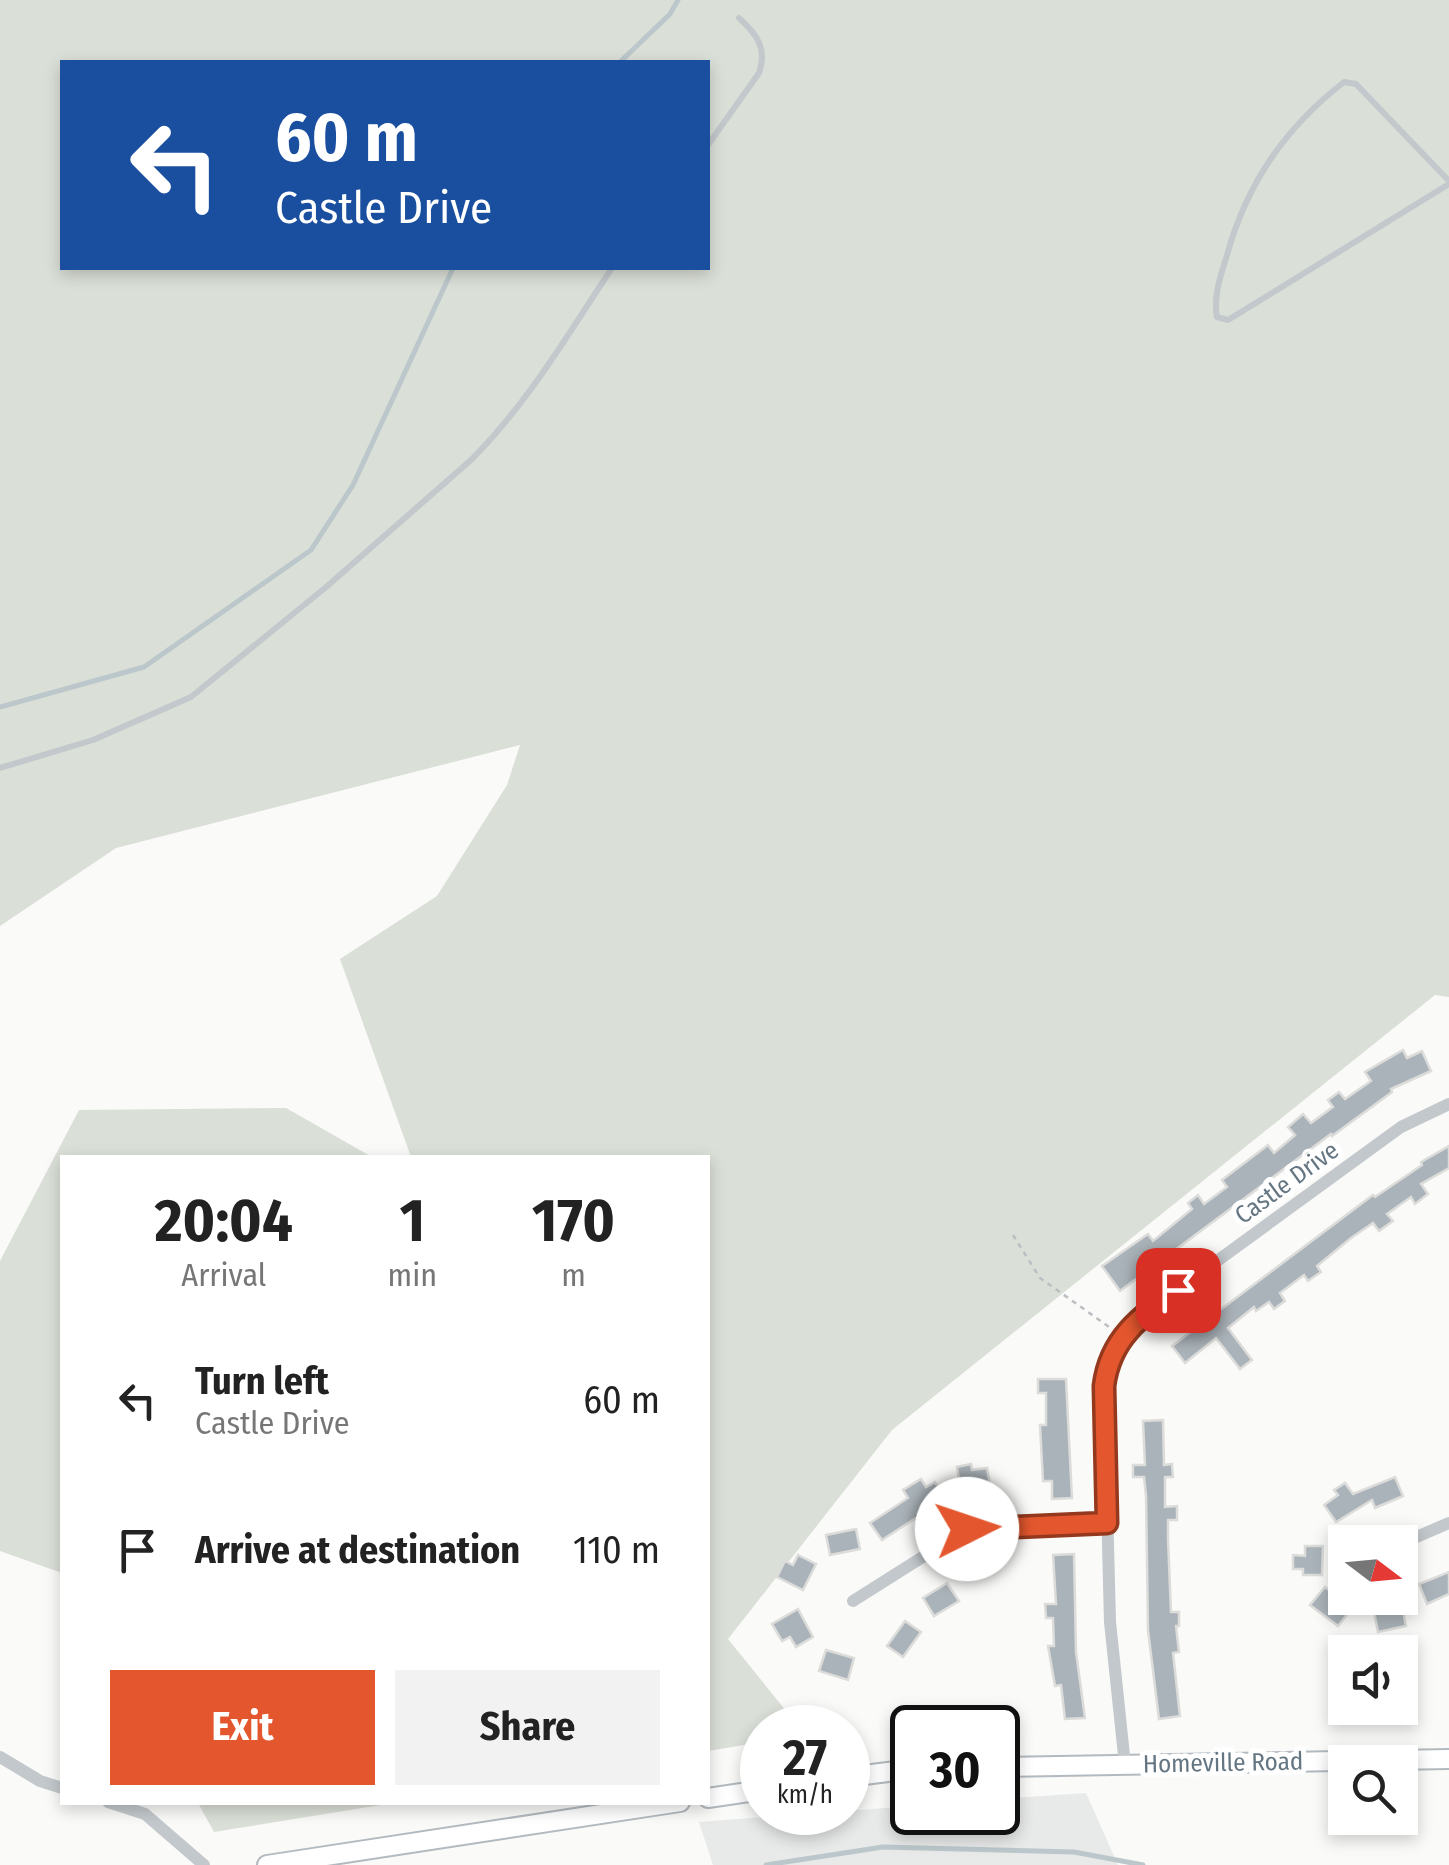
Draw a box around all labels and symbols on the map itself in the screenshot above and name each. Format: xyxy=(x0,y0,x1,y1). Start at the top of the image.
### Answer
street label: Castle Drive xyxy=(1229,1135,1345,1231)
pin xyxy=(1136,1248,1221,1333)
position arrow xyxy=(915,1477,1019,1581)
north arrow xyxy=(1328,1525,1418,1615)
speed limit sign: 30 xyxy=(890,1705,1020,1835)
street label: Homeville Road xyxy=(1143,1747,1303,1779)

